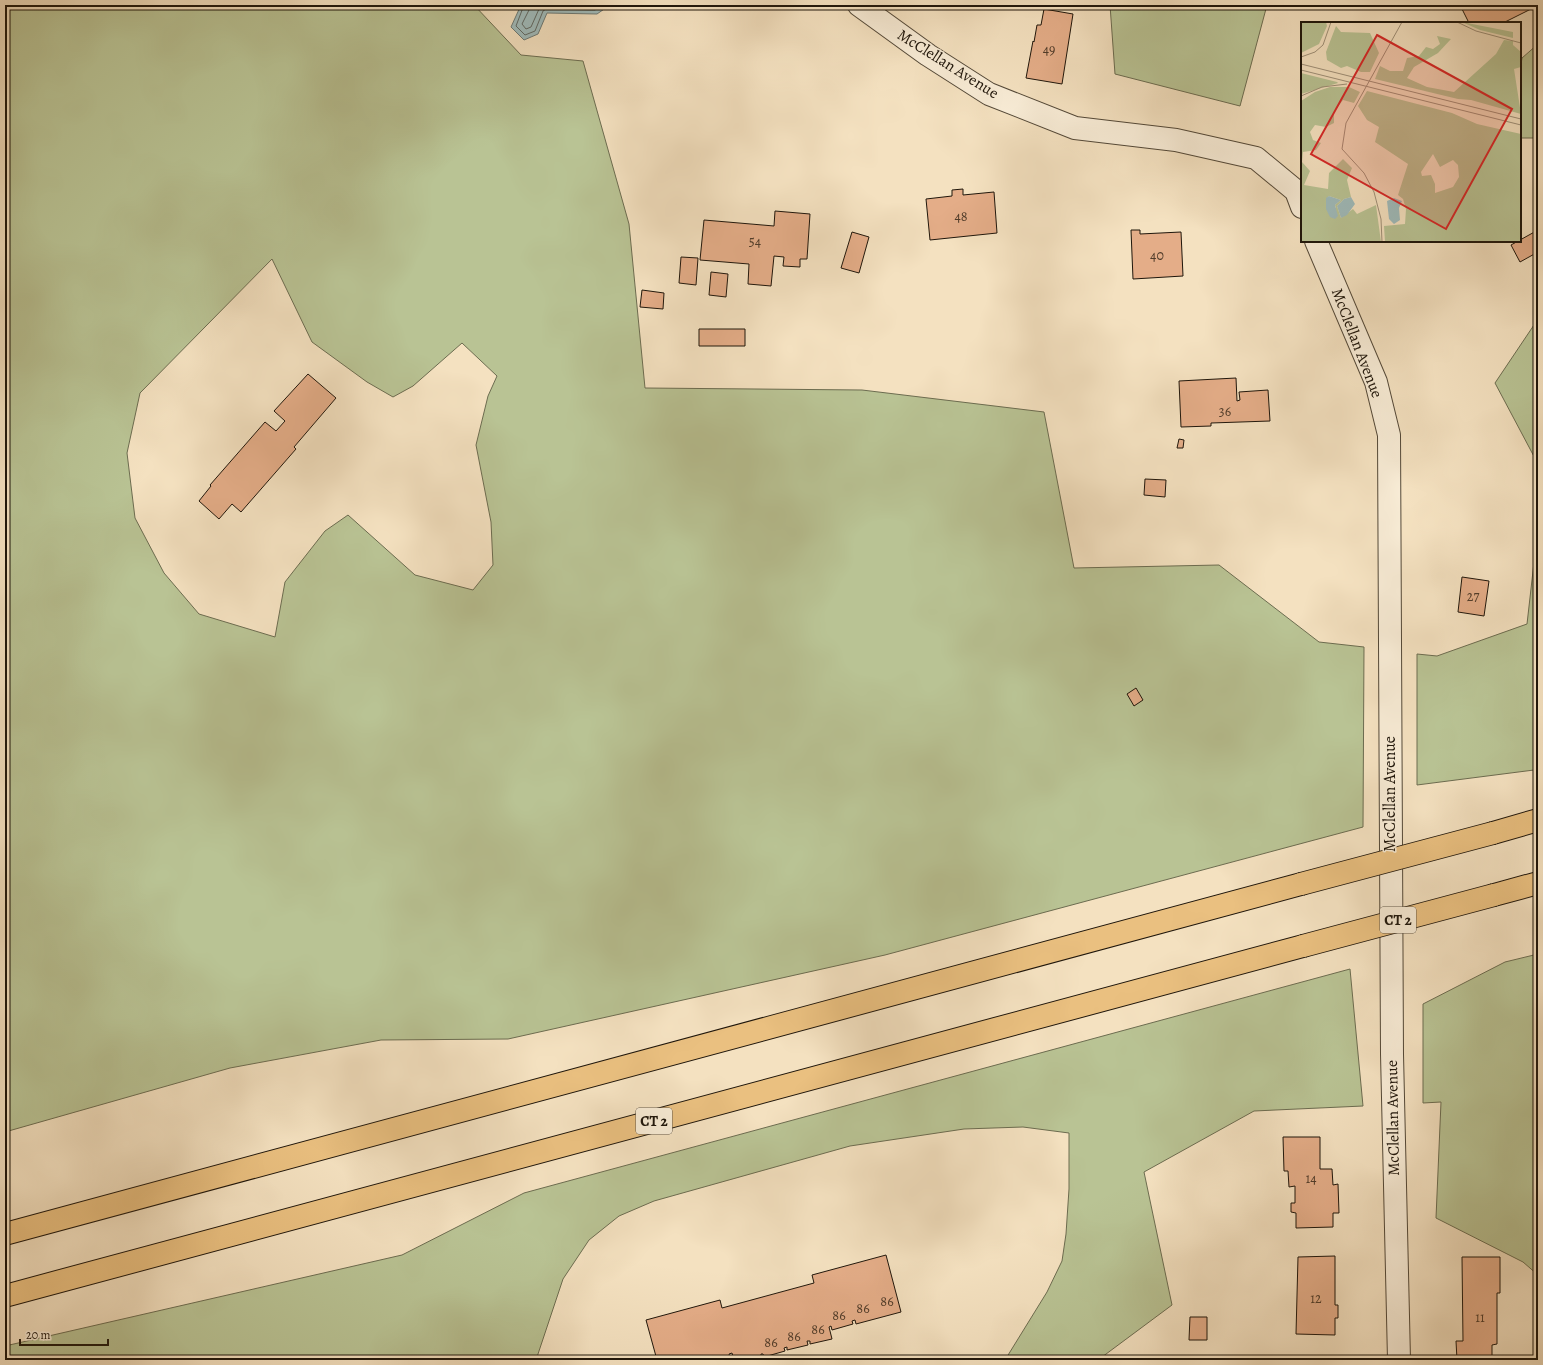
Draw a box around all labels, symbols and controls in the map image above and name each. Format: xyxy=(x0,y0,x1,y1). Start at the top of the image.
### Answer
inset map xyxy=(1301,22,1521,242)
street label: McClellan Avenue xyxy=(893,24,1003,104)
house number: 49 xyxy=(1043,40,1055,59)
house number: 48 xyxy=(954,207,968,226)
house number: 54 xyxy=(749,232,761,251)
house number: 40 xyxy=(1150,246,1164,265)
street label: McClellan Avenue xyxy=(1326,285,1388,401)
house number: 36 xyxy=(1219,402,1231,421)
house number: 27 xyxy=(1467,587,1479,606)
street label: McClellan Avenue xyxy=(1379,736,1401,852)
road number: CT 2 xyxy=(1380,907,1416,933)
street label: McClellan Avenue xyxy=(1381,1060,1405,1176)
road number: CT 2 xyxy=(636,1108,672,1134)
house number: 14 xyxy=(1305,1169,1317,1188)
house number: 12 xyxy=(1310,1289,1322,1308)
house number: 86 xyxy=(880,1292,894,1311)
house number: 86 xyxy=(856,1299,870,1318)
house number: 86 xyxy=(832,1306,846,1325)
house number: 11 xyxy=(1475,1308,1485,1327)
house number: 86 xyxy=(811,1320,825,1339)
scale bar xyxy=(20,1321,108,1347)
text: 20 m xyxy=(26,1327,50,1343)
house number: 86 xyxy=(787,1327,801,1346)
house number: 86 xyxy=(764,1333,778,1352)

